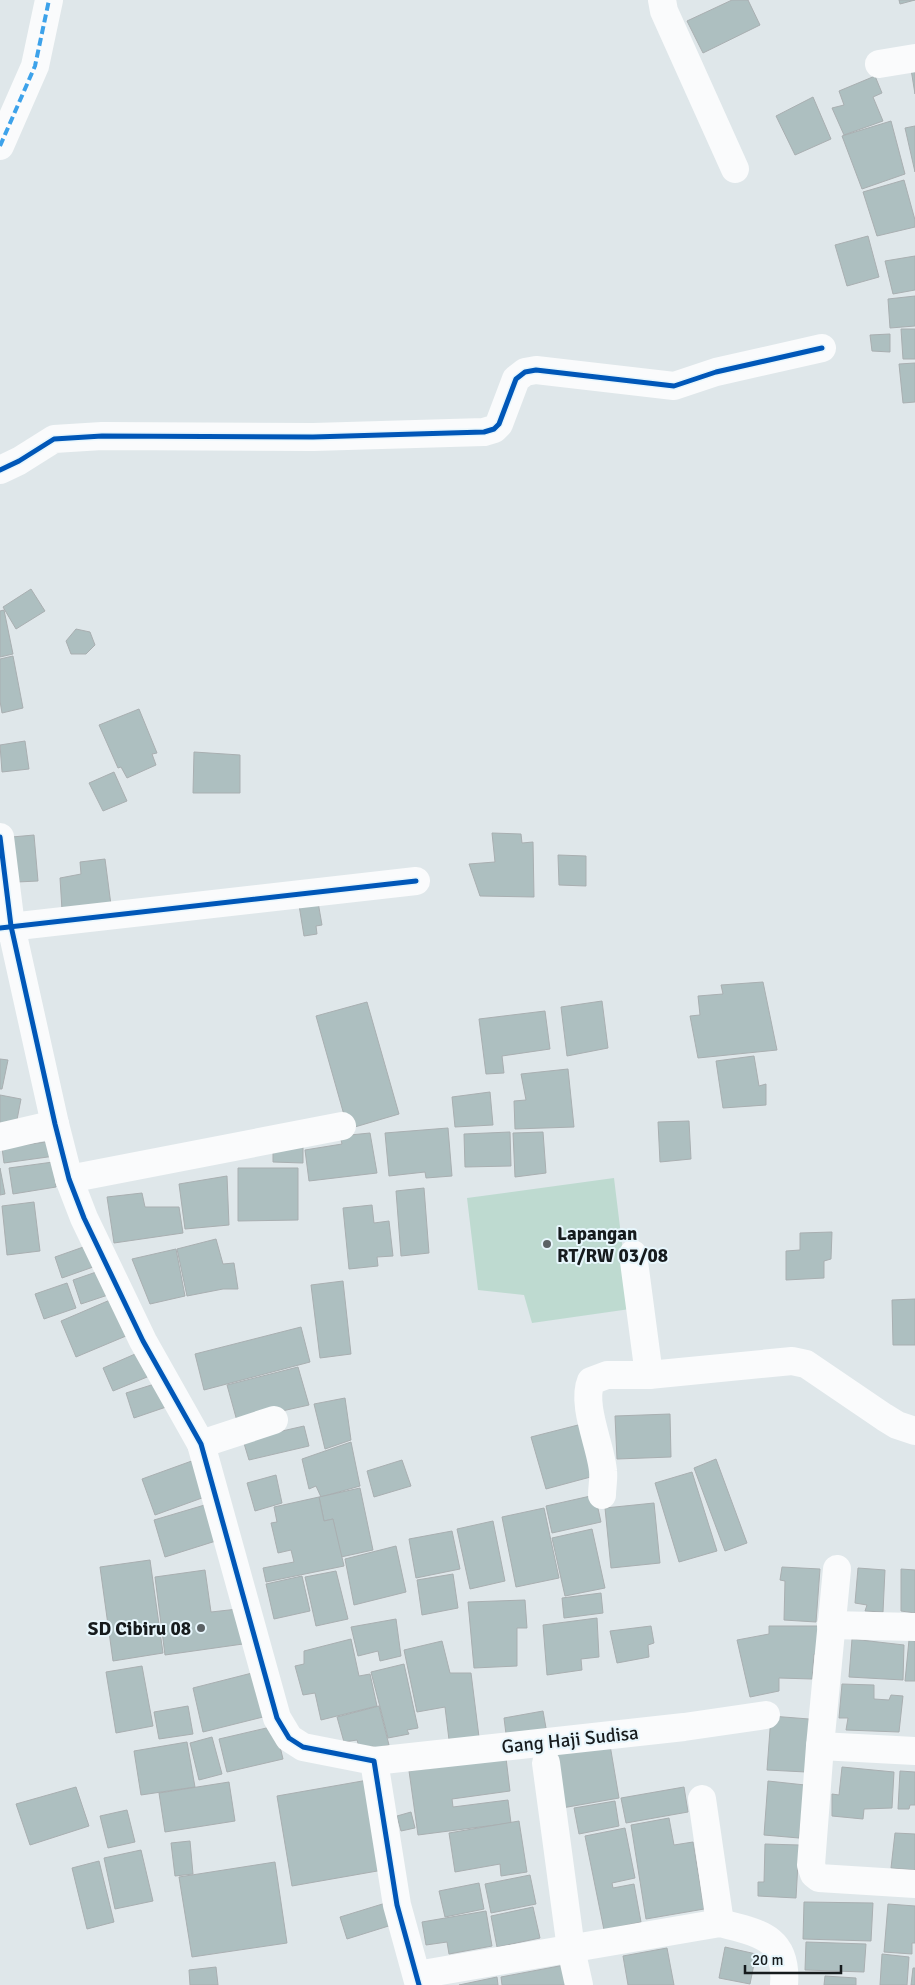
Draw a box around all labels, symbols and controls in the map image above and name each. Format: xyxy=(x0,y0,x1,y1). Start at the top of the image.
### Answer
place label: Lapangan RT/RW 03/08 xyxy=(557,1222,668,1268)
marker: Lapangan RT/RW 03/08 xyxy=(541,1238,553,1250)
place label: SD Cibiru 08 xyxy=(88,1617,191,1641)
marker: SD Cibiru 08 xyxy=(195,1622,207,1634)
street label: Gang Haji Sudisa xyxy=(500,1721,640,1759)
scale bar xyxy=(745,1942,841,1974)
text: 20 m xyxy=(752,1951,783,1969)

